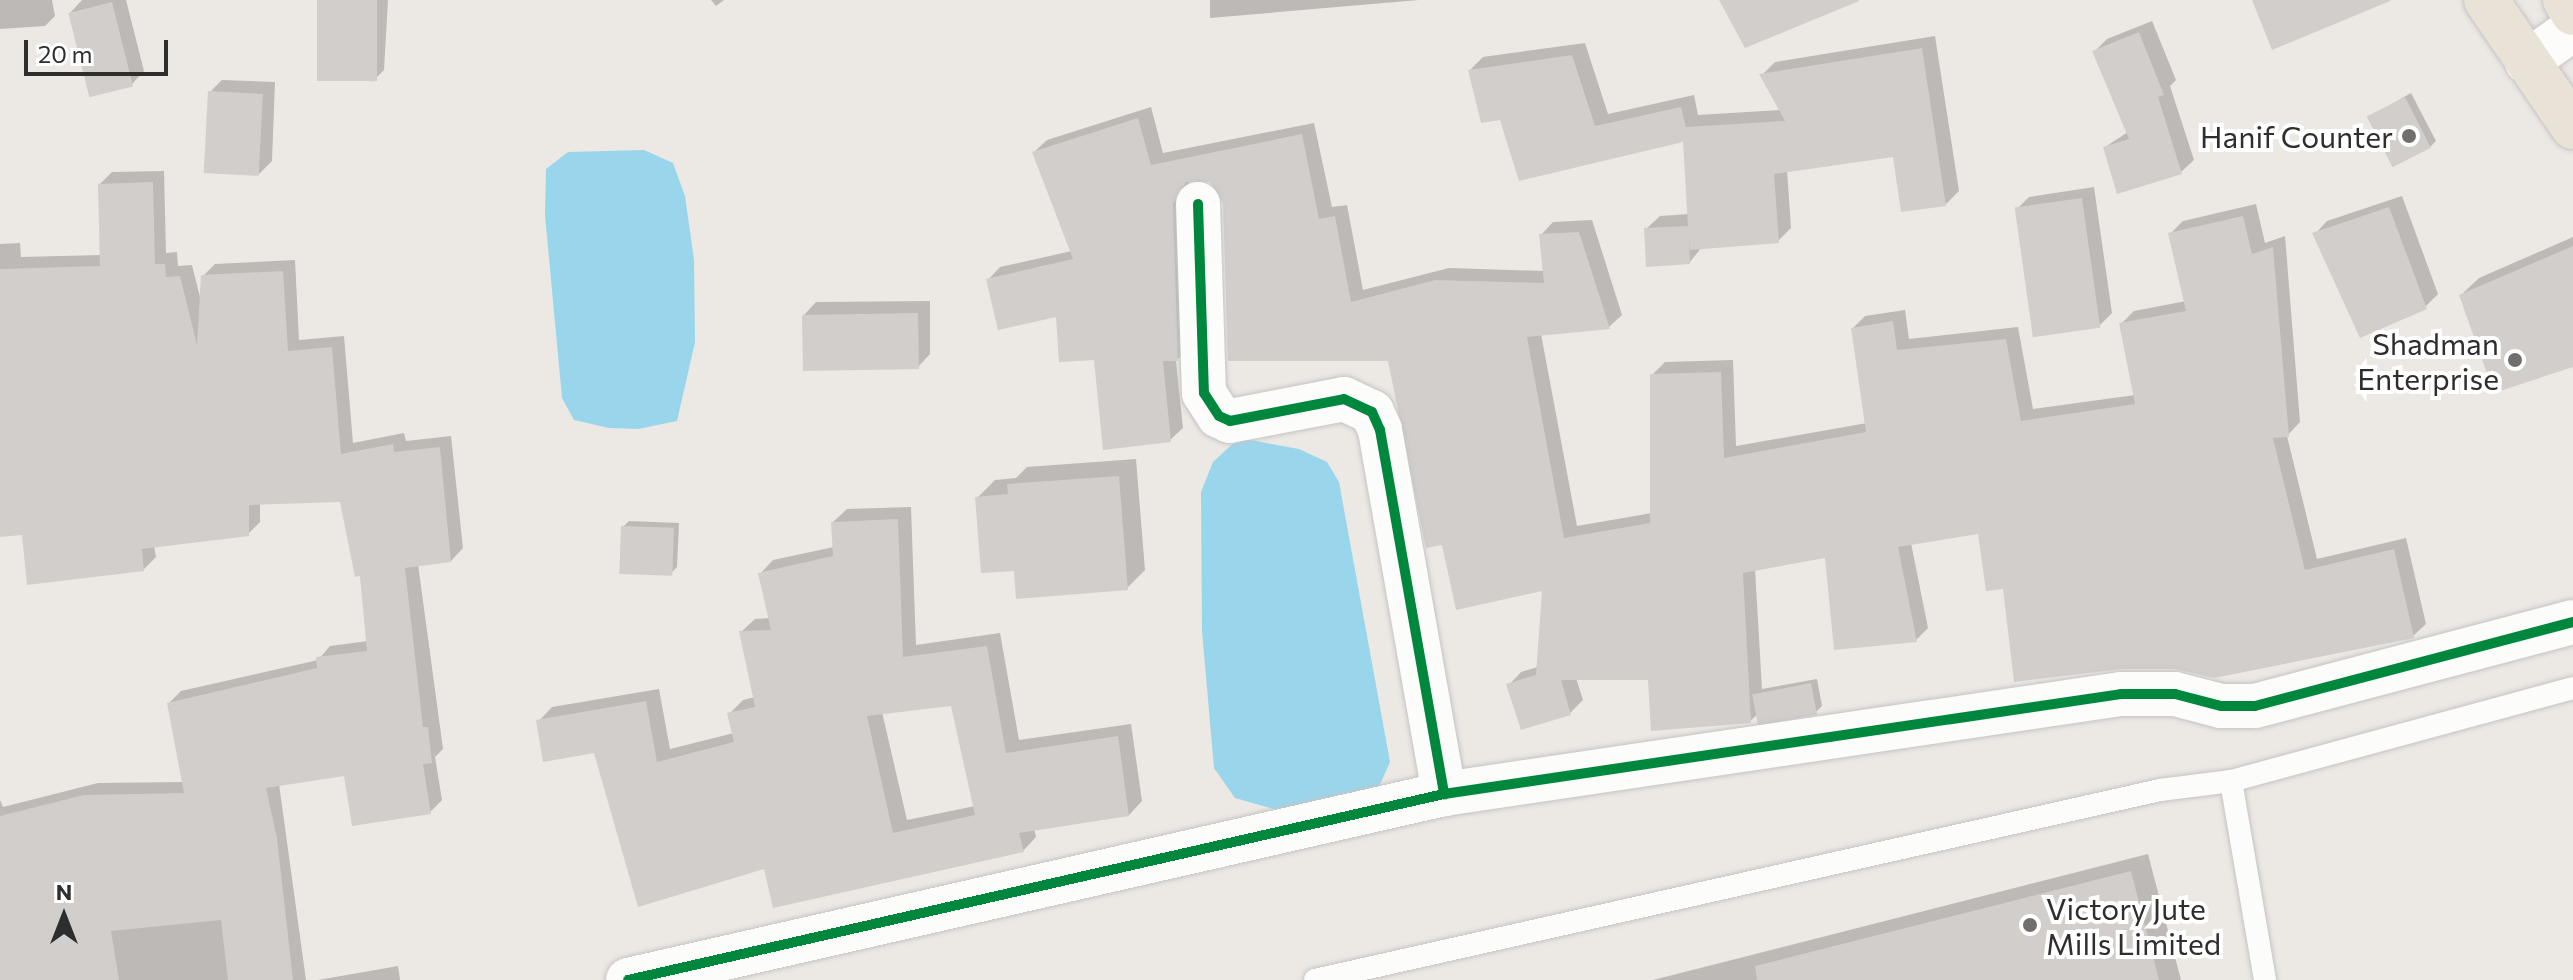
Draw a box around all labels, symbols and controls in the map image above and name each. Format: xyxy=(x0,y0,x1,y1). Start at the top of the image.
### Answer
scale bar xyxy=(28,24,172,74)
text: 20 m xyxy=(38,39,92,68)
place label: Hanif Counter xyxy=(2200,118,2393,154)
marker: Hanif Counter xyxy=(2400,127,2418,145)
place label: Shadman Enterprise xyxy=(2357,325,2499,396)
marker: Shadman Enterprise xyxy=(2506,351,2524,369)
north arrow xyxy=(24,876,104,956)
text: N xyxy=(56,878,72,905)
place label: Victory Jute Mills Limited xyxy=(2046,890,2221,960)
marker: Victory Jute Mills Limited xyxy=(2021,916,2039,934)

